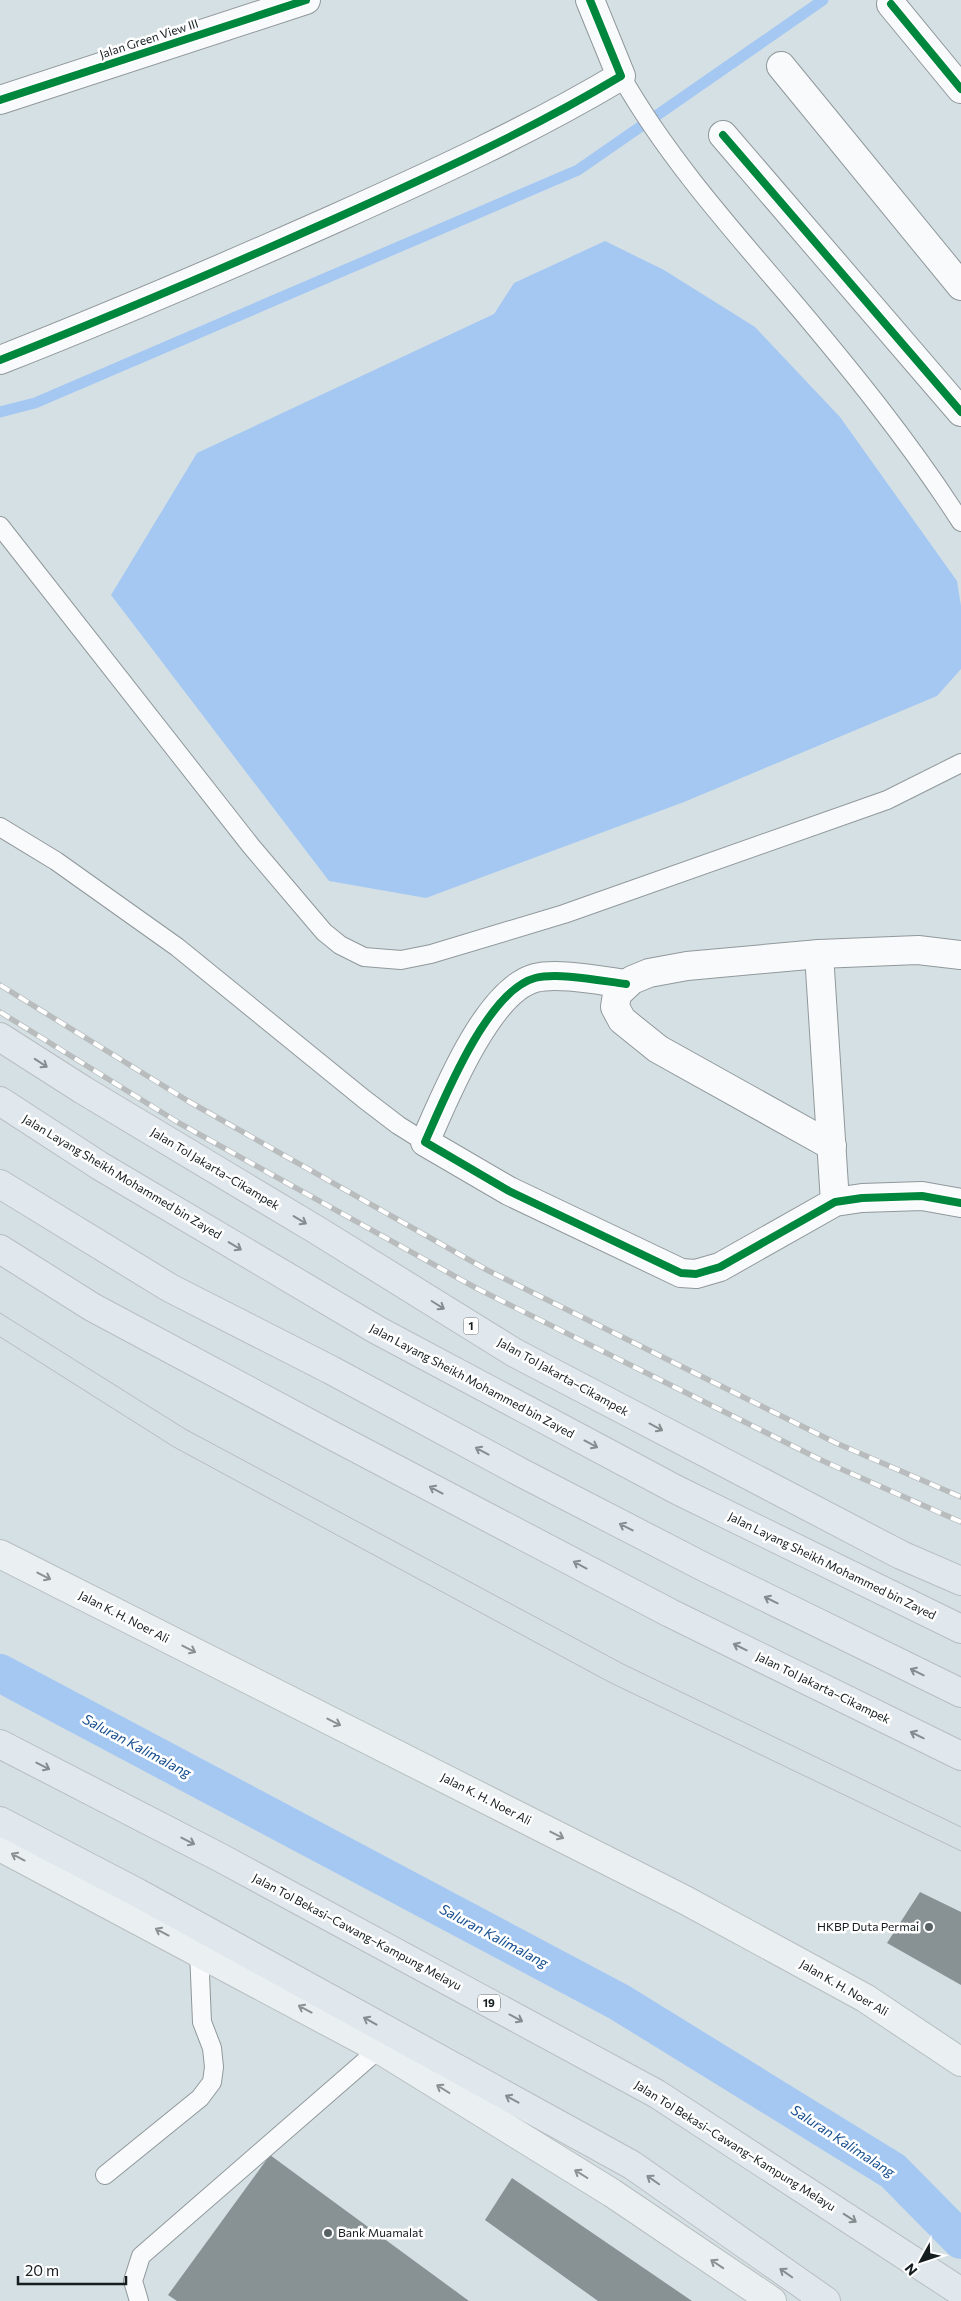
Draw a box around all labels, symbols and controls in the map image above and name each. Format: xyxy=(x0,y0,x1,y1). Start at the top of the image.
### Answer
street label: Jalan Green View III xyxy=(98,15,200,62)
one-way arrow xyxy=(34,1058,48,1069)
street label: Jalan Layang Sheikh Mohammed bin Zayed xyxy=(20,1111,225,1242)
street label: Jalan Tol Jakarta–Cikampek xyxy=(148,1124,283,1213)
one-way arrow xyxy=(292,1215,306,1225)
one-way arrow xyxy=(228,1241,243,1251)
one-way arrow xyxy=(431,1301,445,1311)
road number: 1 xyxy=(464,1318,478,1334)
street label: Jalan Layang Sheikh Mohammed bin Zayed xyxy=(367,1320,577,1441)
street label: Jalan Tol Jakarta–Cikampek xyxy=(495,1334,632,1419)
one-way arrow xyxy=(648,1423,663,1432)
one-way arrow xyxy=(583,1440,598,1450)
one-way arrow xyxy=(475,1446,490,1456)
one-way arrow xyxy=(429,1485,444,1494)
street label: Jalan Layang Sheikh Mohammed bin Zayed xyxy=(726,1509,939,1623)
one-way arrow xyxy=(619,1522,634,1531)
one-way arrow xyxy=(573,1560,588,1569)
one-way arrow xyxy=(36,1571,51,1581)
street label: Jalan K. H. Noer Ali xyxy=(76,1587,172,1646)
one-way arrow xyxy=(764,1595,779,1604)
one-way arrow xyxy=(733,1642,748,1651)
one-way arrow xyxy=(181,1644,196,1654)
street label: Jalan Tol Jakarta–Cikampek xyxy=(754,1648,893,1727)
one-way arrow xyxy=(910,1666,925,1676)
water label: Saluran Kalimalang xyxy=(80,1710,196,1782)
one-way arrow xyxy=(326,1717,341,1727)
one-way arrow xyxy=(910,1729,925,1739)
one-way arrow xyxy=(36,1761,51,1771)
street label: Jalan K. H. Noer Ali xyxy=(438,1769,534,1828)
one-way arrow xyxy=(549,1831,564,1840)
one-way arrow xyxy=(180,1836,195,1846)
one-way arrow xyxy=(11,1852,26,1862)
street label: Jalan Tol Bekasi–Cawang–Kampung Melayu xyxy=(250,1870,464,1993)
water label: Saluran Kalimalang xyxy=(437,1900,553,1972)
place label: HKBP Duta Permai xyxy=(817,1919,919,1933)
marker: HKBP Duta Permai xyxy=(923,1921,935,1933)
one-way arrow xyxy=(155,1927,170,1937)
street label: Jalan K. H. Noer Ali xyxy=(797,1956,891,2019)
road number: 19 xyxy=(478,1995,500,2012)
one-way arrow xyxy=(298,2004,313,2014)
one-way arrow xyxy=(508,2013,522,2023)
one-way arrow xyxy=(363,2015,378,2025)
street label: Jalan Tol Bekasi–Cawang–Kampung Melayu xyxy=(632,2077,839,2214)
one-way arrow xyxy=(437,2083,451,2093)
one-way arrow xyxy=(505,2094,520,2104)
water label: Saluran Kalimalang xyxy=(788,2101,900,2181)
one-way arrow xyxy=(575,2169,589,2179)
one-way arrow xyxy=(646,2175,660,2185)
one-way arrow xyxy=(842,2214,856,2224)
place label: Bank Muamalat xyxy=(338,2225,423,2239)
marker: Bank Muamalat xyxy=(322,2227,334,2239)
north arrow xyxy=(896,2236,946,2286)
scale bar xyxy=(18,2254,125,2286)
one-way arrow xyxy=(710,2259,724,2269)
text: N xyxy=(901,2260,921,2279)
text: 20 m xyxy=(25,2261,59,2279)
one-way arrow xyxy=(780,2268,794,2278)

